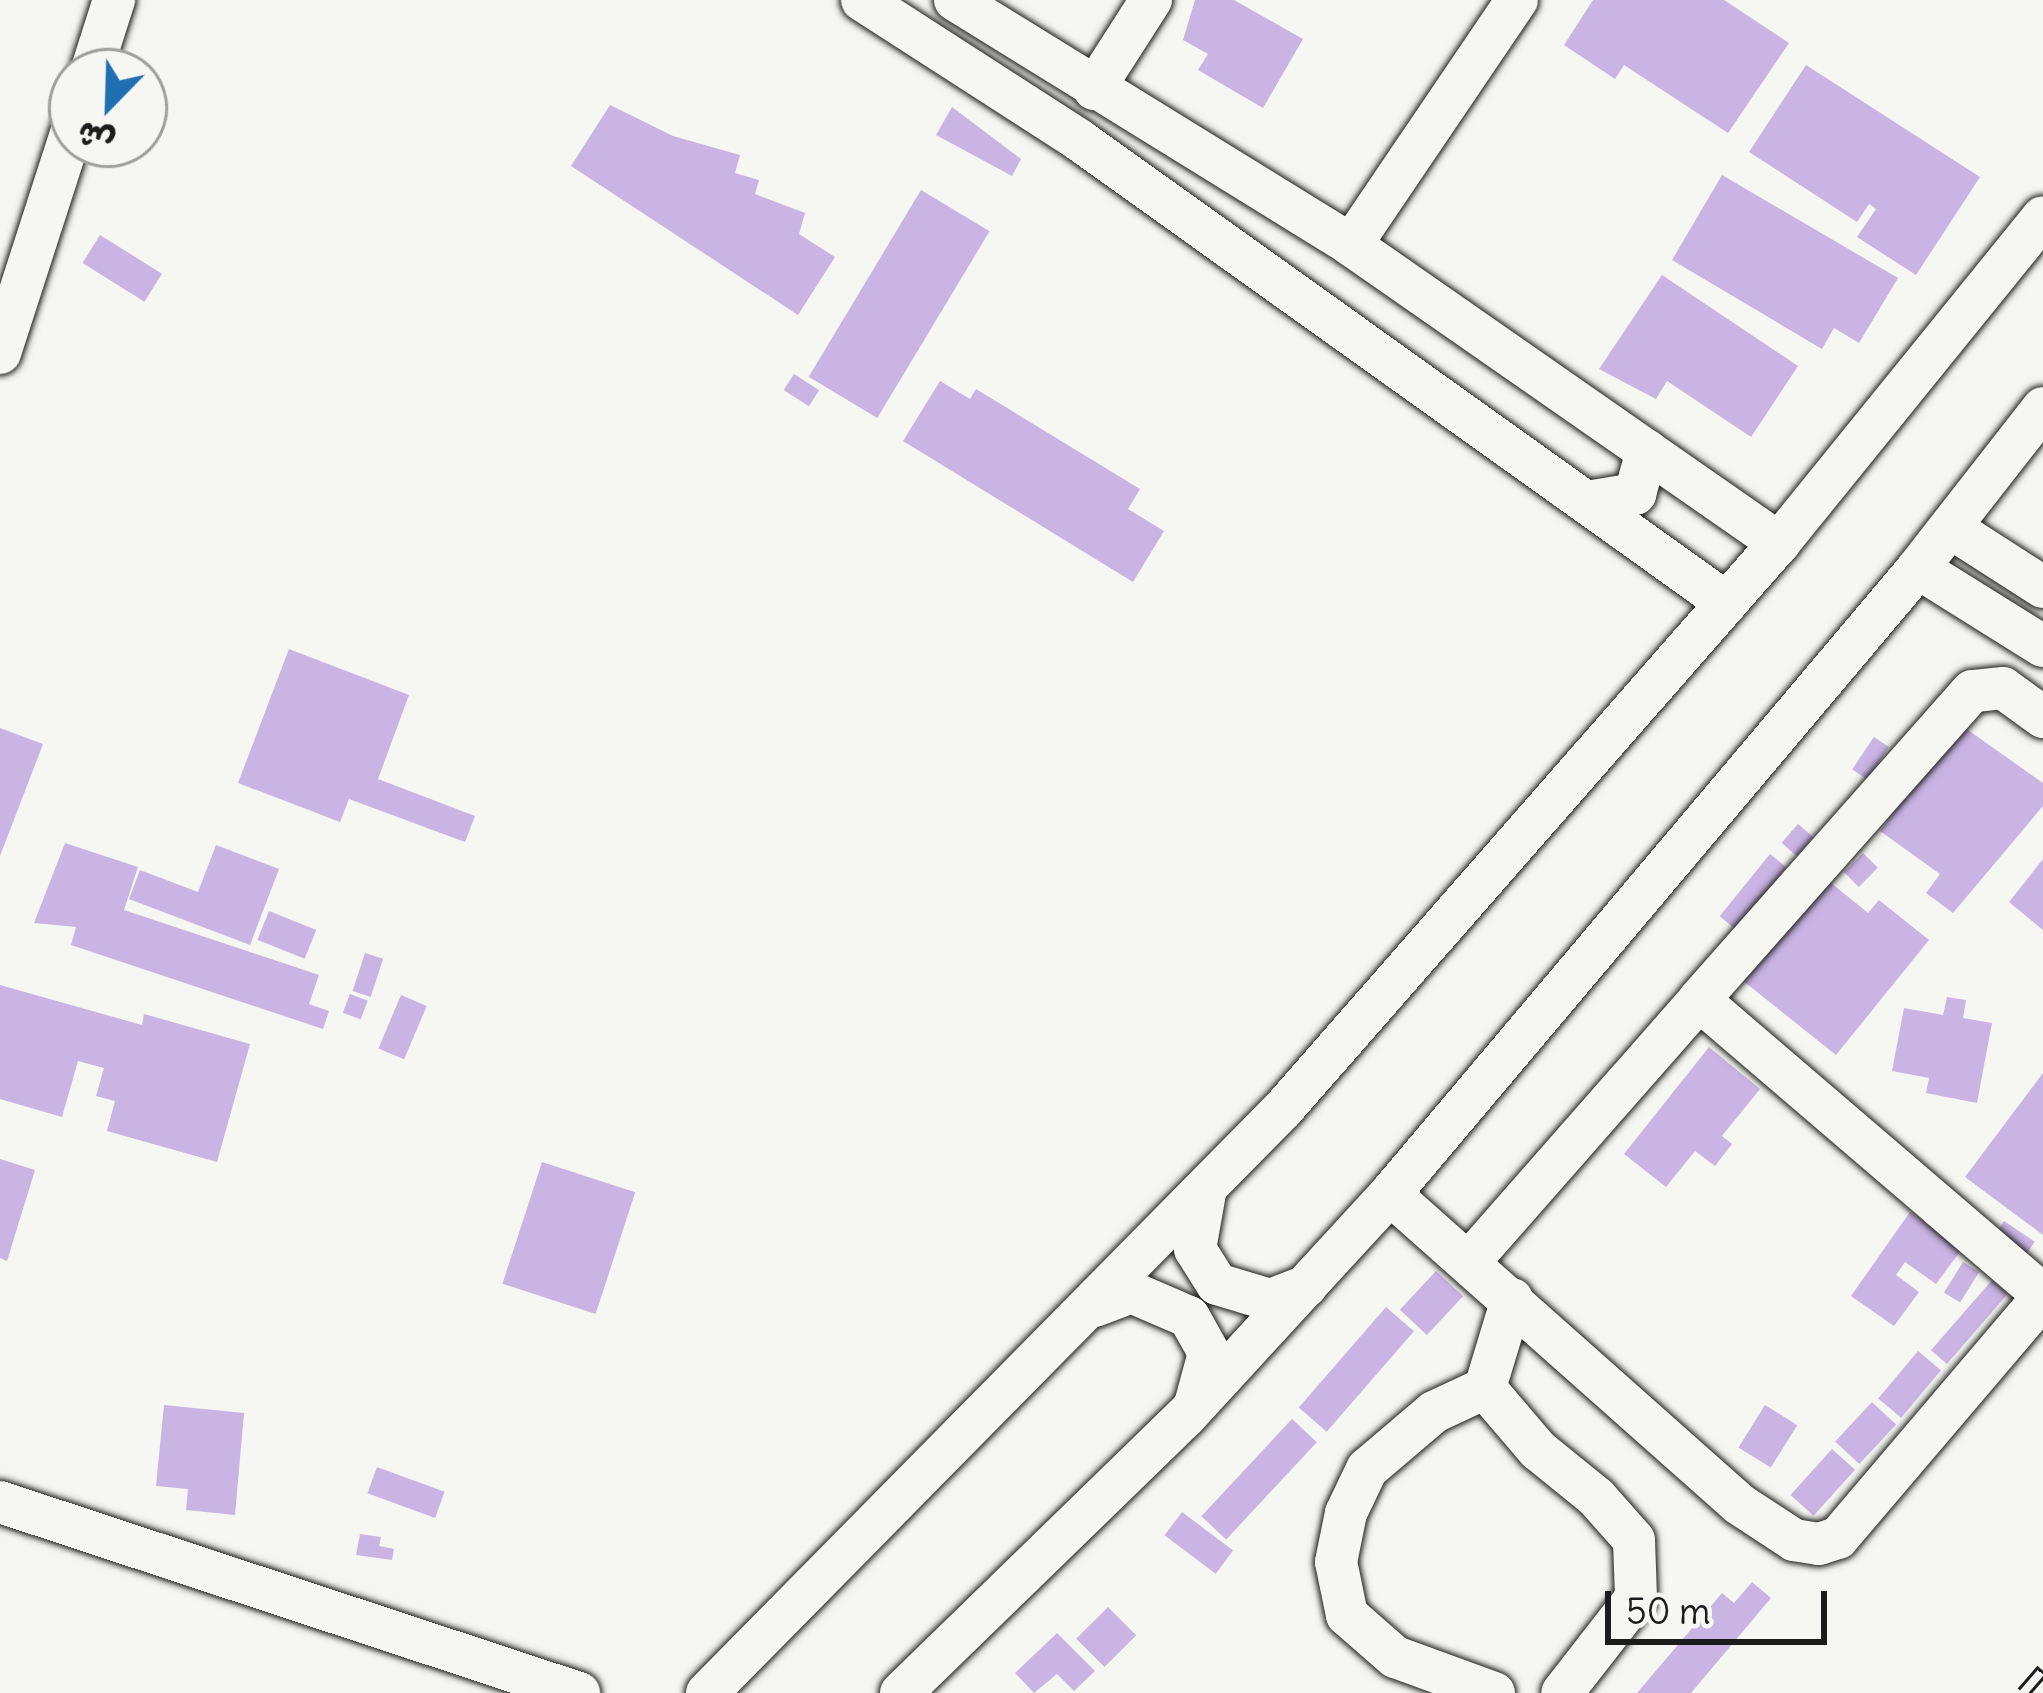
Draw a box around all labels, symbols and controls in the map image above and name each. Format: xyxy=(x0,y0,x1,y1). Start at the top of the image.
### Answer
north arrow xyxy=(48,48,168,168)
text: ش xyxy=(70,112,120,165)
scale bar xyxy=(1611,1567,1833,1641)
text: 50 m xyxy=(1626,1589,1711,1634)

